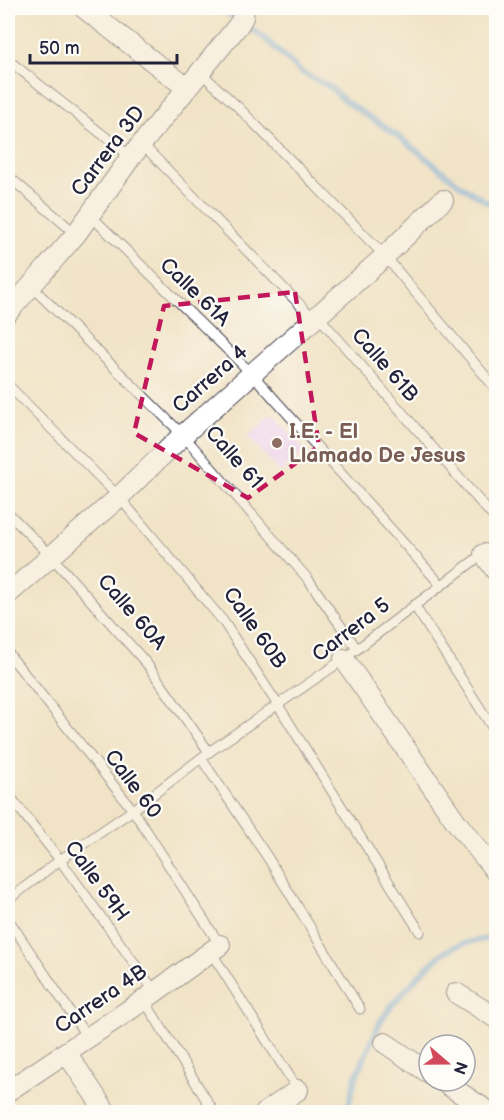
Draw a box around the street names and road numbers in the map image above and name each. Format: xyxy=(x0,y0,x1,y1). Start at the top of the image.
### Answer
street label: Carrera 3D xyxy=(66,101,150,201)
street label: Calle 61A xyxy=(155,252,235,332)
street label: Calle 61B xyxy=(346,323,424,407)
street label: Carrera 4 xyxy=(167,339,253,418)
street label: Calle 61 xyxy=(200,420,268,494)
street label: Calle 60A xyxy=(92,569,172,655)
street label: Calle 60B xyxy=(218,582,292,674)
street label: Carrera 5 xyxy=(307,593,395,667)
street label: Calle 60 xyxy=(99,745,167,823)
street label: Calle 59H xyxy=(59,836,135,926)
street label: Carrera 4B xyxy=(50,959,152,1039)

